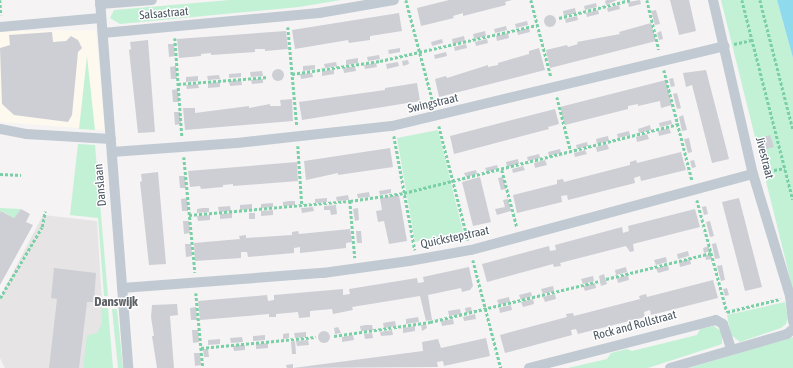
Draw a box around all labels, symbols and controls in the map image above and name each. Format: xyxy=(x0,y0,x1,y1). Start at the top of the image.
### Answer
street label: Salsastraat xyxy=(139,5,189,23)
street label: Swingstraat xyxy=(406,91,460,117)
street label: Jivestraat xyxy=(752,136,776,180)
street label: Danslaan xyxy=(92,163,110,207)
street label: Quickstepstraat xyxy=(419,224,491,252)
district label: Danswijk xyxy=(94,294,138,310)
street label: Rock and Rollstraat xyxy=(592,308,678,344)

